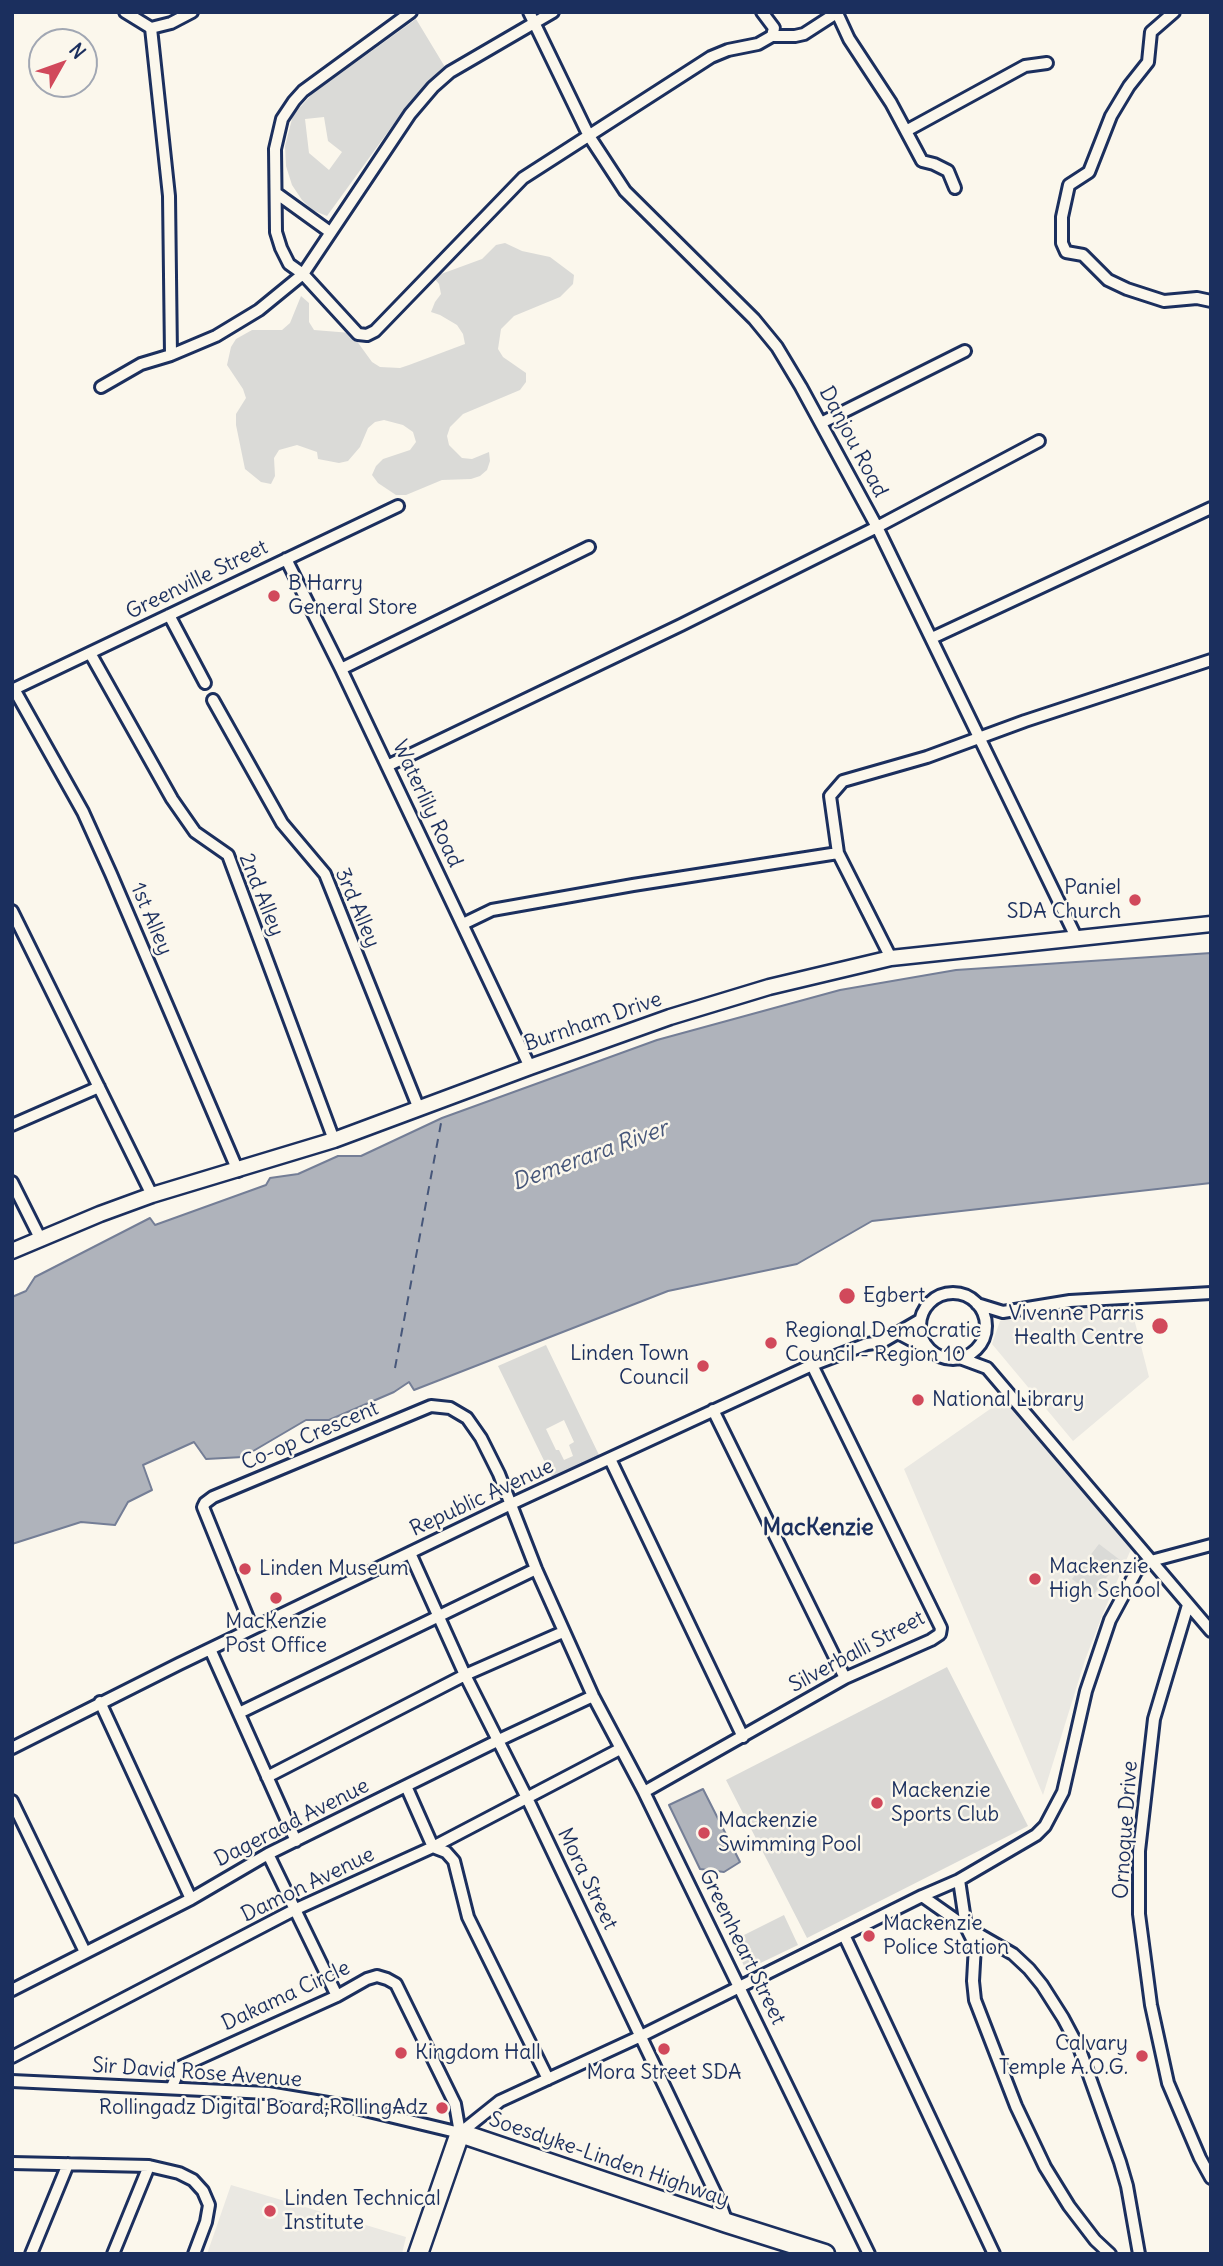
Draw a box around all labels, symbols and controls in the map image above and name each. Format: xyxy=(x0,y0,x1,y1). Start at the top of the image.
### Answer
north arrow xyxy=(28,28,98,98)
text: N xyxy=(64,38,91,64)
street label: Danjou Road xyxy=(813,382,893,502)
street label: Greenville Street xyxy=(122,535,272,625)
place label: B Harry General Store xyxy=(288,571,417,621)
marker: B Harry General Store xyxy=(266,588,282,604)
street label: Waterlily Road xyxy=(387,736,467,872)
street label: 2nd Alley xyxy=(233,850,289,940)
street label: 3rd Alley xyxy=(329,865,385,951)
place label: Paniel SDA Church xyxy=(1007,875,1121,925)
street label: 1st Alley xyxy=(125,879,177,959)
marker: Paniel SDA Church xyxy=(1127,892,1143,908)
street label: Burnham Drive xyxy=(521,987,665,1057)
water label: Demerara River xyxy=(508,1115,672,1197)
place label: Egbert xyxy=(863,1283,925,1309)
marker: Egbert xyxy=(837,1286,857,1306)
place label: Vivenne Parris Health Centre xyxy=(1009,1301,1144,1351)
marker: Vivenne Parris Health Centre xyxy=(1150,1316,1170,1336)
place label: Regional Democratic Council - Region 10 xyxy=(785,1318,981,1368)
marker: Regional Democratic Council - Region 10 xyxy=(763,1335,779,1351)
place label: Linden Town Council xyxy=(570,1341,689,1391)
marker: Linden Town Council xyxy=(695,1358,711,1374)
place label: National Library xyxy=(932,1387,1084,1413)
marker: National Library xyxy=(910,1392,926,1408)
street label: Co-op Crescent xyxy=(238,1396,382,1476)
street label: Republic Avenue xyxy=(406,1454,558,1542)
district label: MacKenzie xyxy=(762,1514,874,1542)
place label: Mackenzie High School xyxy=(1049,1554,1160,1604)
place label: Linden Museum xyxy=(259,1556,409,1582)
marker: Linden Museum xyxy=(237,1561,253,1577)
marker: Mackenzie High School xyxy=(1027,1571,1043,1587)
marker: MacKenzie Post Office xyxy=(268,1590,284,1606)
street label: Silverballi Street xyxy=(785,1606,929,1698)
place label: MacKenzie Post Office xyxy=(225,1609,327,1659)
street label: Ornoque Drive xyxy=(1109,1760,1143,1900)
street label: Dageraad Avenue xyxy=(211,1773,373,1873)
place label: Mackenzie Sports Club xyxy=(891,1778,999,1828)
marker: Mackenzie Sports Club xyxy=(869,1795,885,1811)
place label: Mackenzie Swimming Pool xyxy=(718,1808,862,1858)
street label: Mora Street xyxy=(552,1824,622,1934)
marker: Mackenzie Swimming Pool xyxy=(696,1825,712,1841)
street label: Damon Avenue xyxy=(237,1842,379,1928)
street label: Greenheart Street xyxy=(693,1865,791,2029)
place label: Mackenzie Police Station xyxy=(883,1911,1009,1961)
marker: Mackenzie Police Station xyxy=(861,1928,877,1944)
street label: Dakama Circle xyxy=(218,1955,354,2037)
place label: Calvary Temple A.O.G. xyxy=(999,2031,1128,2081)
place label: Kingdom Hall xyxy=(415,2040,541,2066)
marker: Mora Street SDA xyxy=(656,2041,672,2057)
marker: Kingdom Hall xyxy=(393,2045,409,2061)
marker: Calvary Temple A.O.G. xyxy=(1134,2048,1150,2064)
street label: Sir David Rose Avenue xyxy=(91,2053,303,2093)
place label: Mora Street SDA xyxy=(586,2060,742,2086)
place label: Rollingadz Digital Board;RollingAdz xyxy=(99,2095,428,2121)
marker: Rollingadz Digital Board;RollingAdz xyxy=(434,2100,450,2116)
street label: Soesdyke-Linden Highway xyxy=(486,2107,732,2213)
place label: Linden Technical Institute xyxy=(284,2186,441,2236)
marker: Linden Technical Institute xyxy=(262,2203,278,2219)

